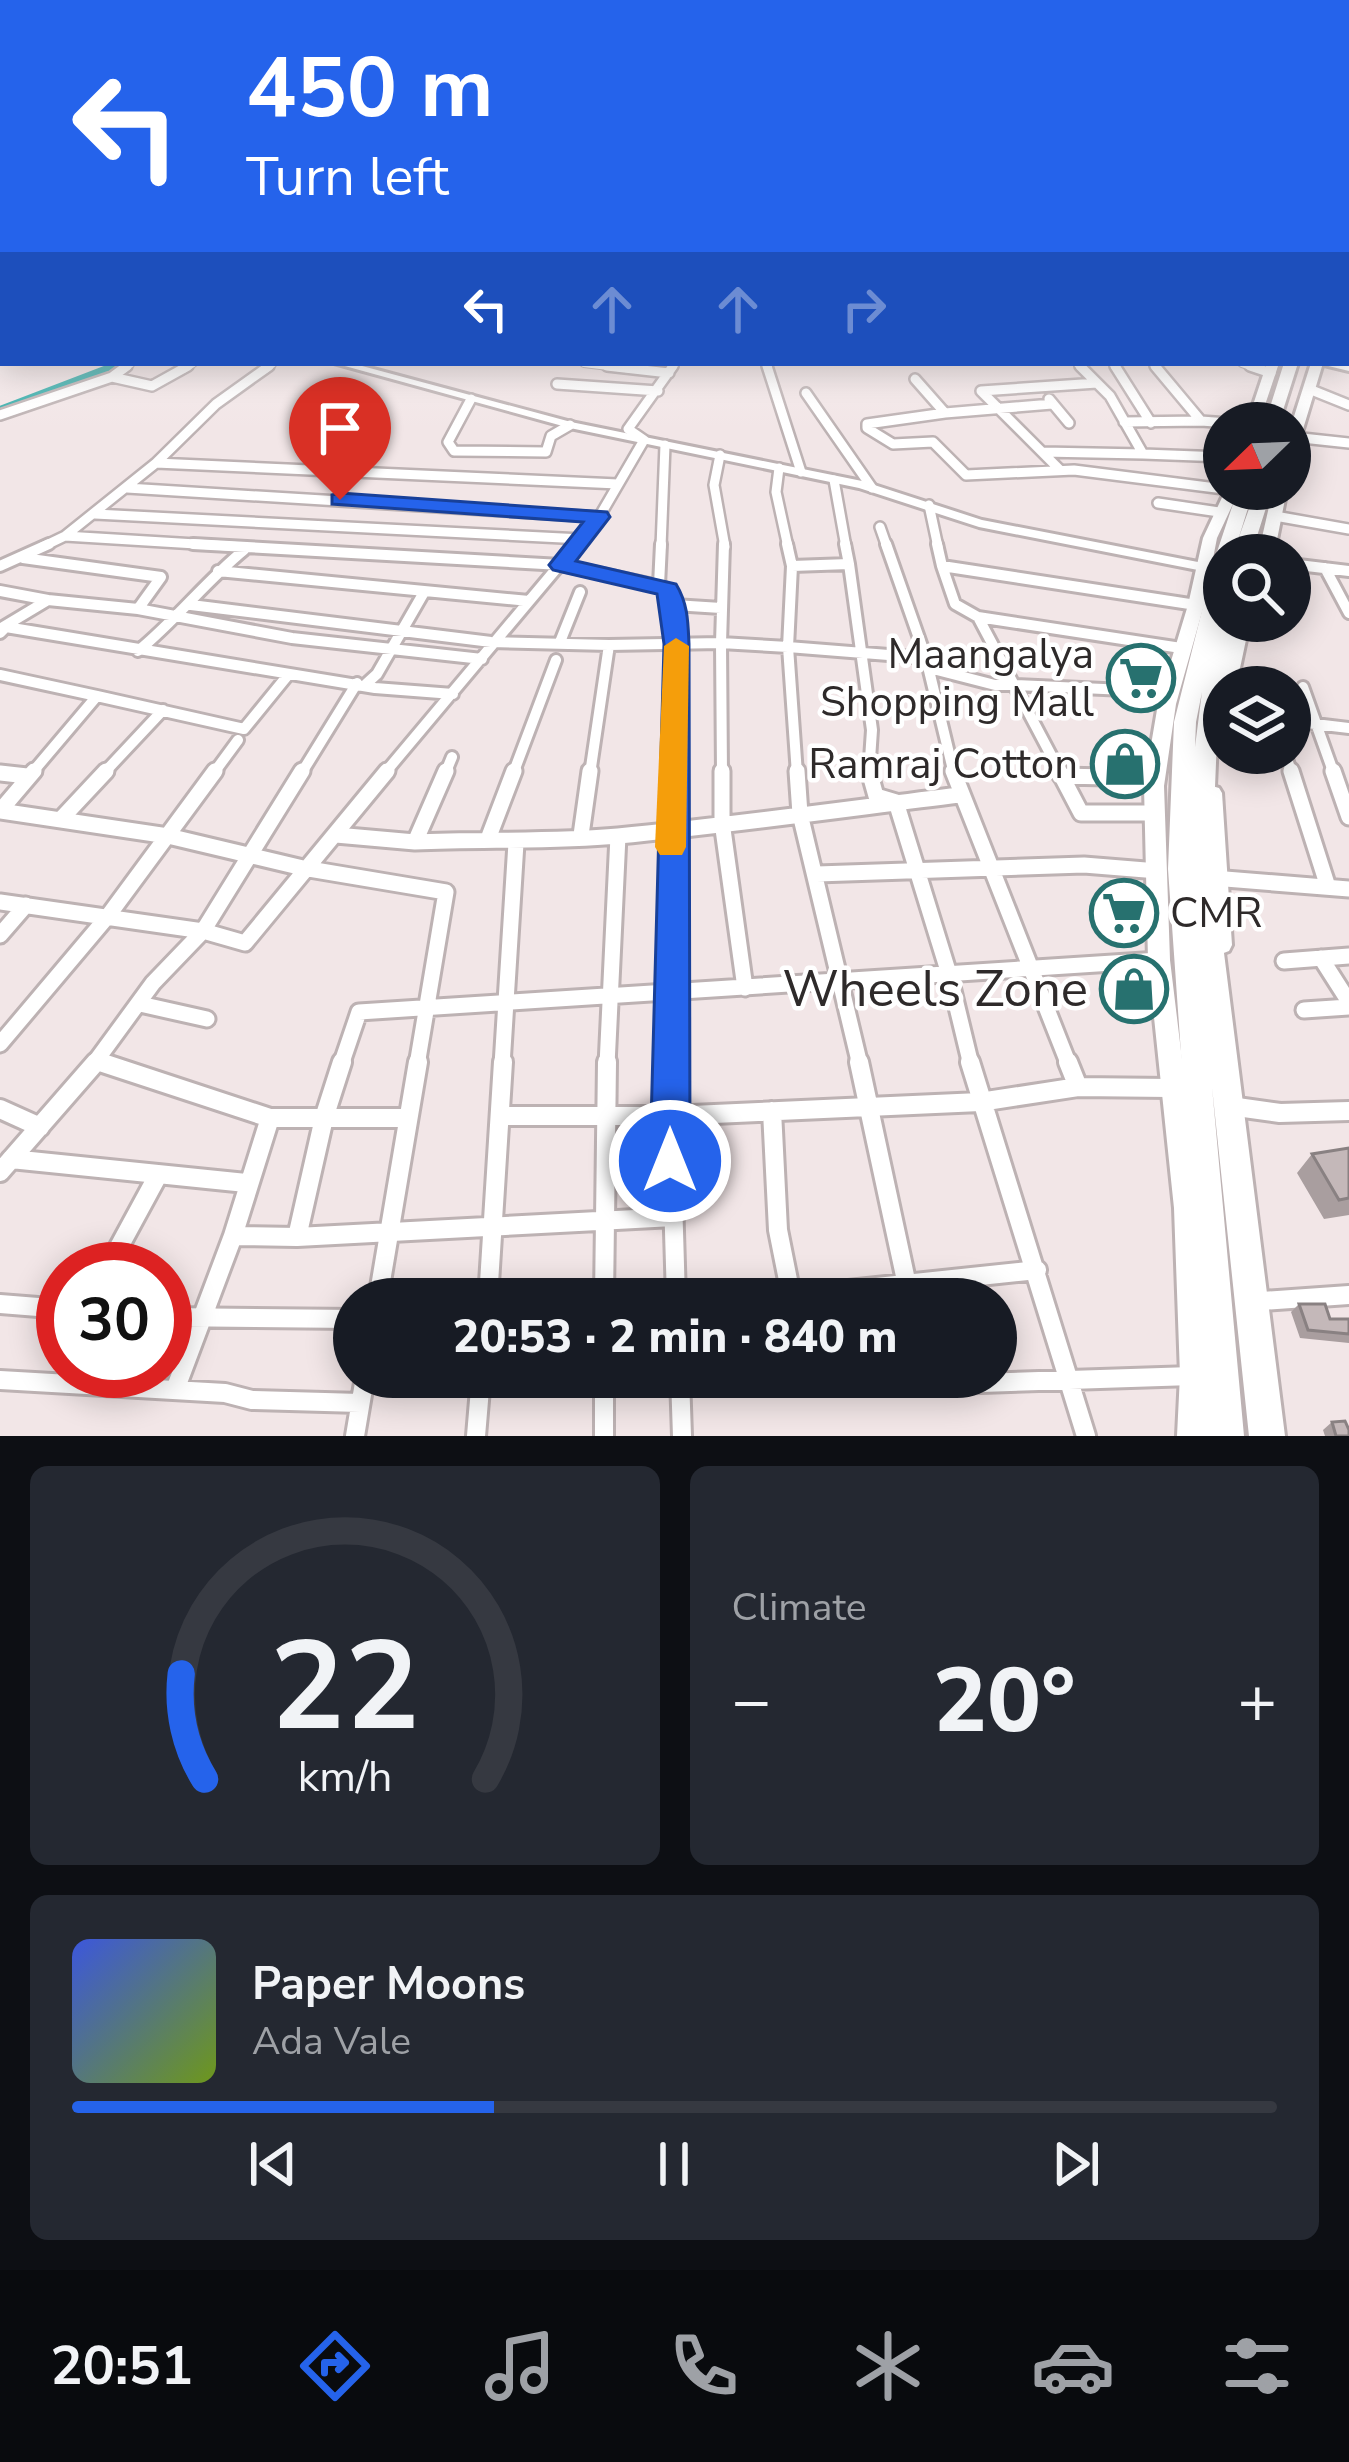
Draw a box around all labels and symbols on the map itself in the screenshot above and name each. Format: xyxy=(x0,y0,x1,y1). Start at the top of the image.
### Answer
pin xyxy=(289,377,391,500)
north arrow xyxy=(1203,402,1311,510)
place label: Maangalya Shopping Mall xyxy=(820,626,1095,731)
supermarket icon: Maangalya Shopping Mall xyxy=(1106,643,1176,713)
shop icon: Ramraj Cotton xyxy=(1090,729,1160,799)
place label: Ramraj Cotton xyxy=(808,736,1078,793)
supermarket icon: CMR xyxy=(1089,878,1159,948)
place label: CMR xyxy=(1170,885,1262,942)
place label: Wheels Zone xyxy=(782,954,1088,1024)
shop icon: Wheels Zone xyxy=(1099,954,1169,1024)
position arrow xyxy=(607,1098,733,1224)
speed limit sign: 30 xyxy=(36,1242,192,1398)

